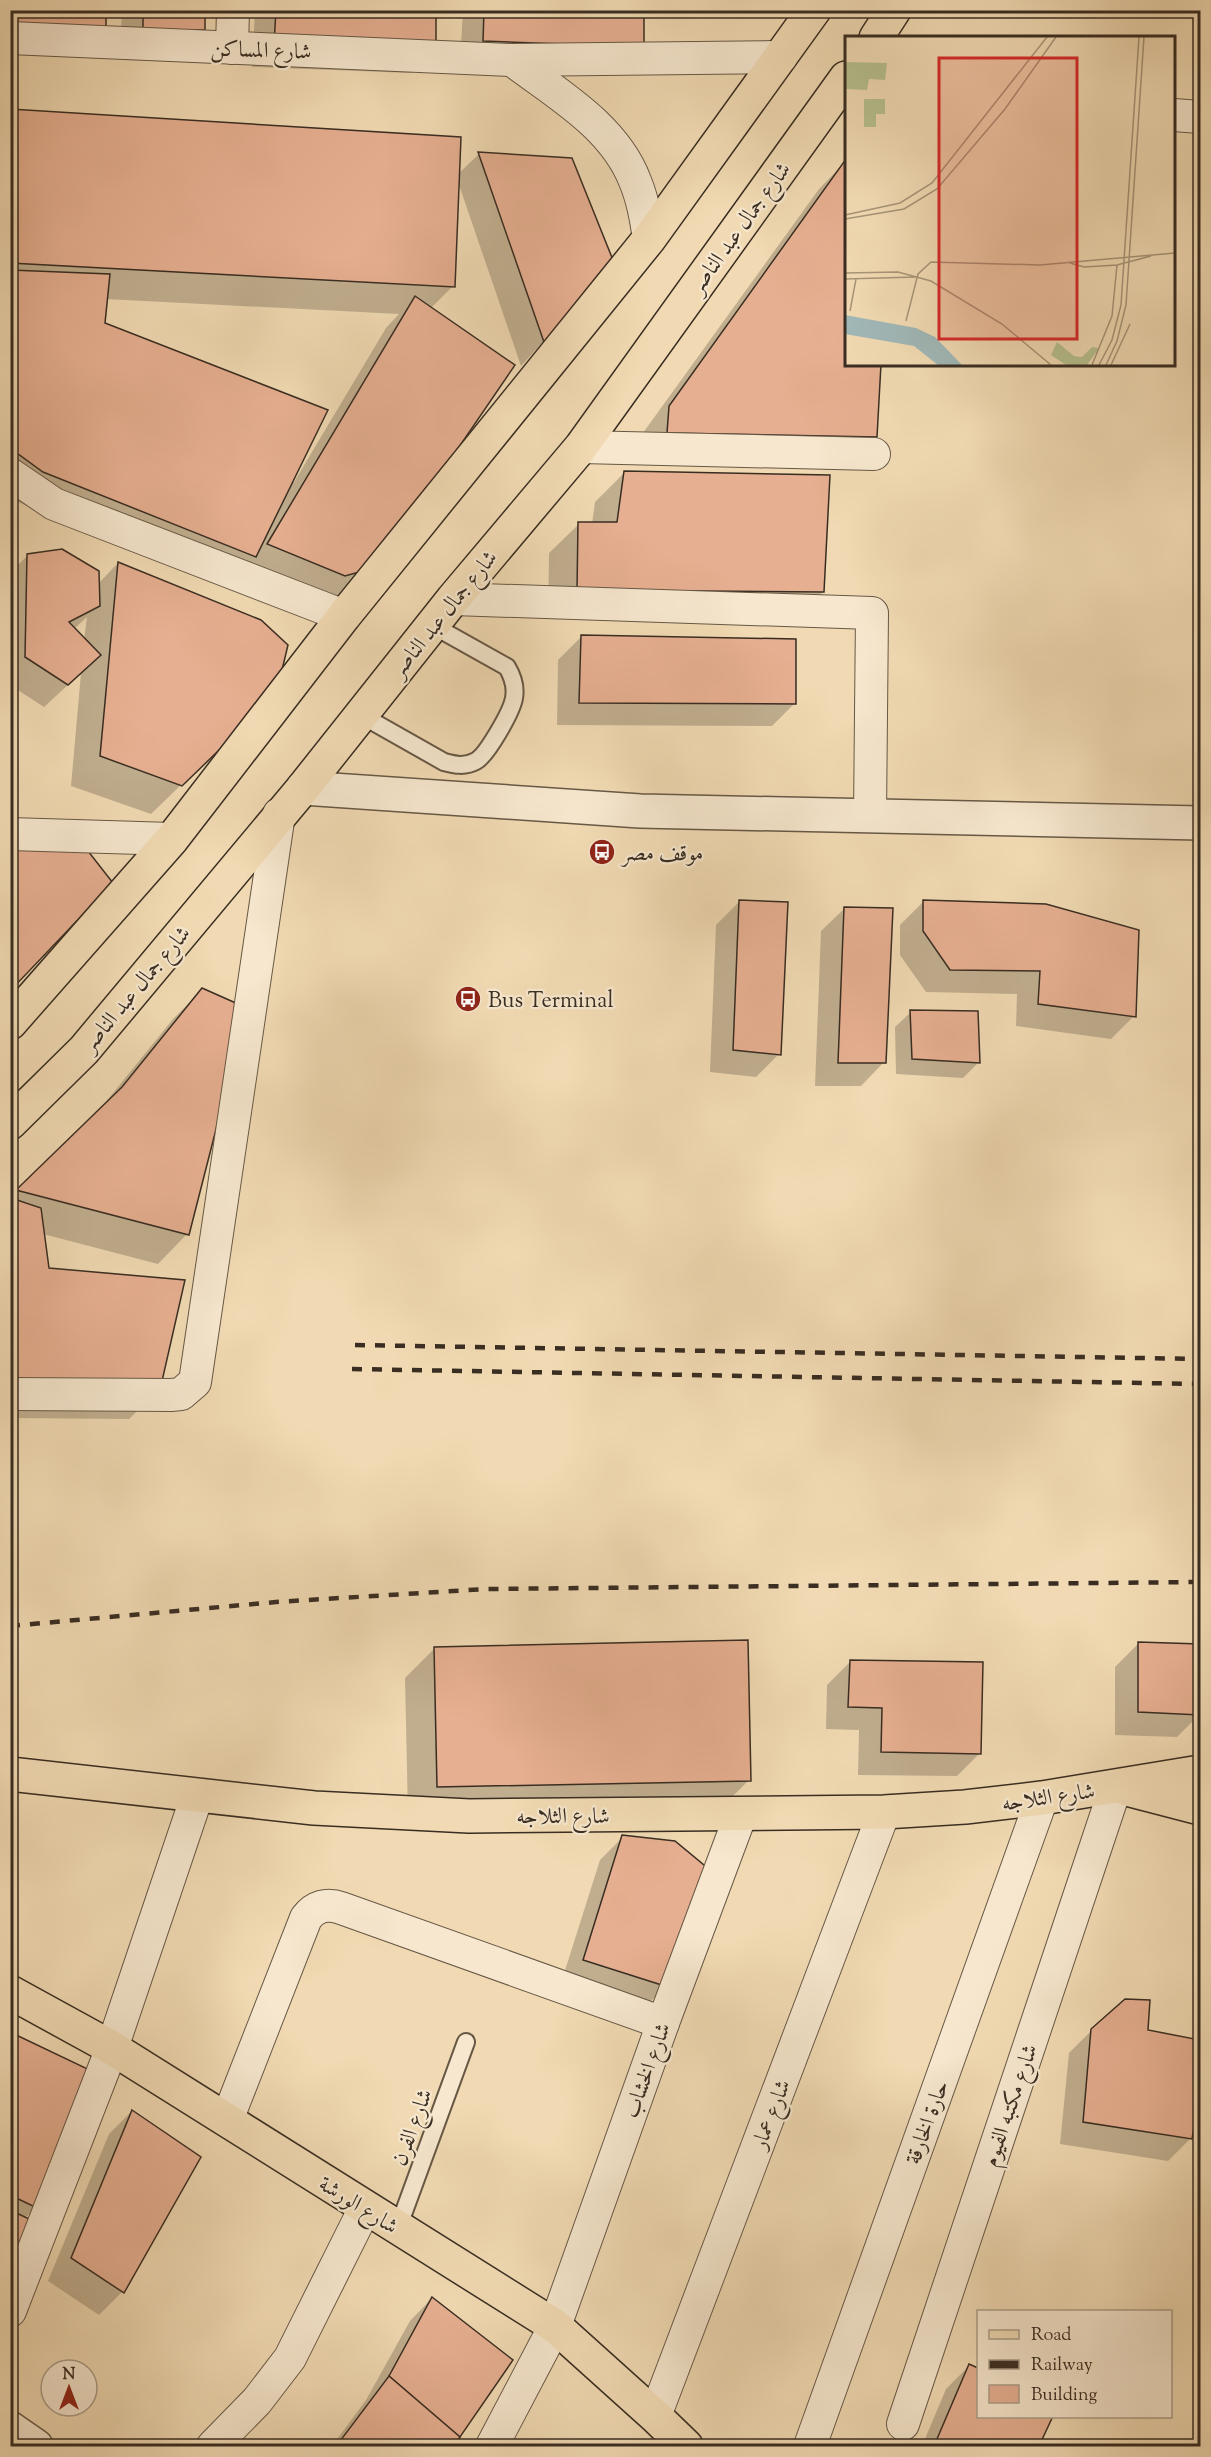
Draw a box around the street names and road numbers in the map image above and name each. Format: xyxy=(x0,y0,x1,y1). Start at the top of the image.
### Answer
street label: شارع المساكن xyxy=(210,34,312,70)
street label: شارع جمال عبد الناصر xyxy=(682,156,800,303)
street label: شارع جمال عبد الناصر xyxy=(383,544,507,687)
street label: شارع جمال عبد الناصر xyxy=(74,920,200,1061)
street label: شارع الثلاجه xyxy=(1000,1777,1097,1821)
street label: شارع الثلاجه xyxy=(516,1802,610,1834)
street label: شارع الخشاب xyxy=(617,2019,681,2123)
street label: شارع مكتبه الفيوم xyxy=(976,2040,1049,2172)
street label: شارع عمار xyxy=(744,2076,801,2156)
street label: حارة الخارقة xyxy=(899,2077,959,2169)
street label: شارع الفرن xyxy=(385,2085,443,2171)
street label: شارع الورشة xyxy=(311,2169,404,2244)

